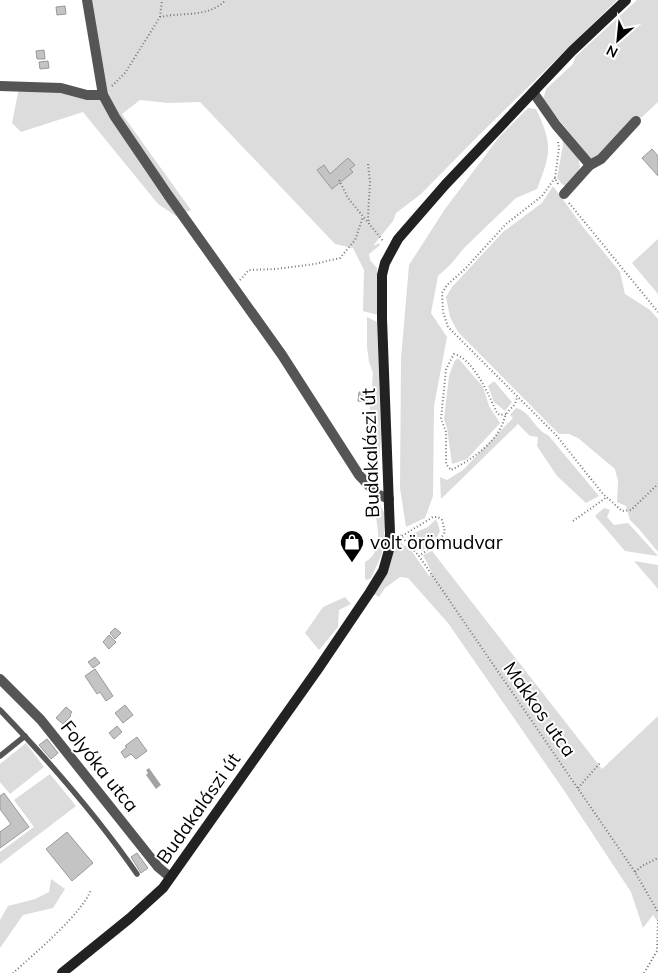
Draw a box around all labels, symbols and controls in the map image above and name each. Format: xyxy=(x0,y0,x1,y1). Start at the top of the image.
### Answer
north arrow xyxy=(593,15,643,65)
text: N xyxy=(603,41,621,62)
street label: Budakalászi út xyxy=(356,387,384,518)
shop icon: volt örömudvar xyxy=(339,529,365,563)
place label: volt örömudvar xyxy=(370,530,503,554)
street label: Makkos utca xyxy=(498,657,582,761)
street label: Folyóka utca xyxy=(56,715,144,817)
street label: Budakalászi út xyxy=(151,748,245,868)

